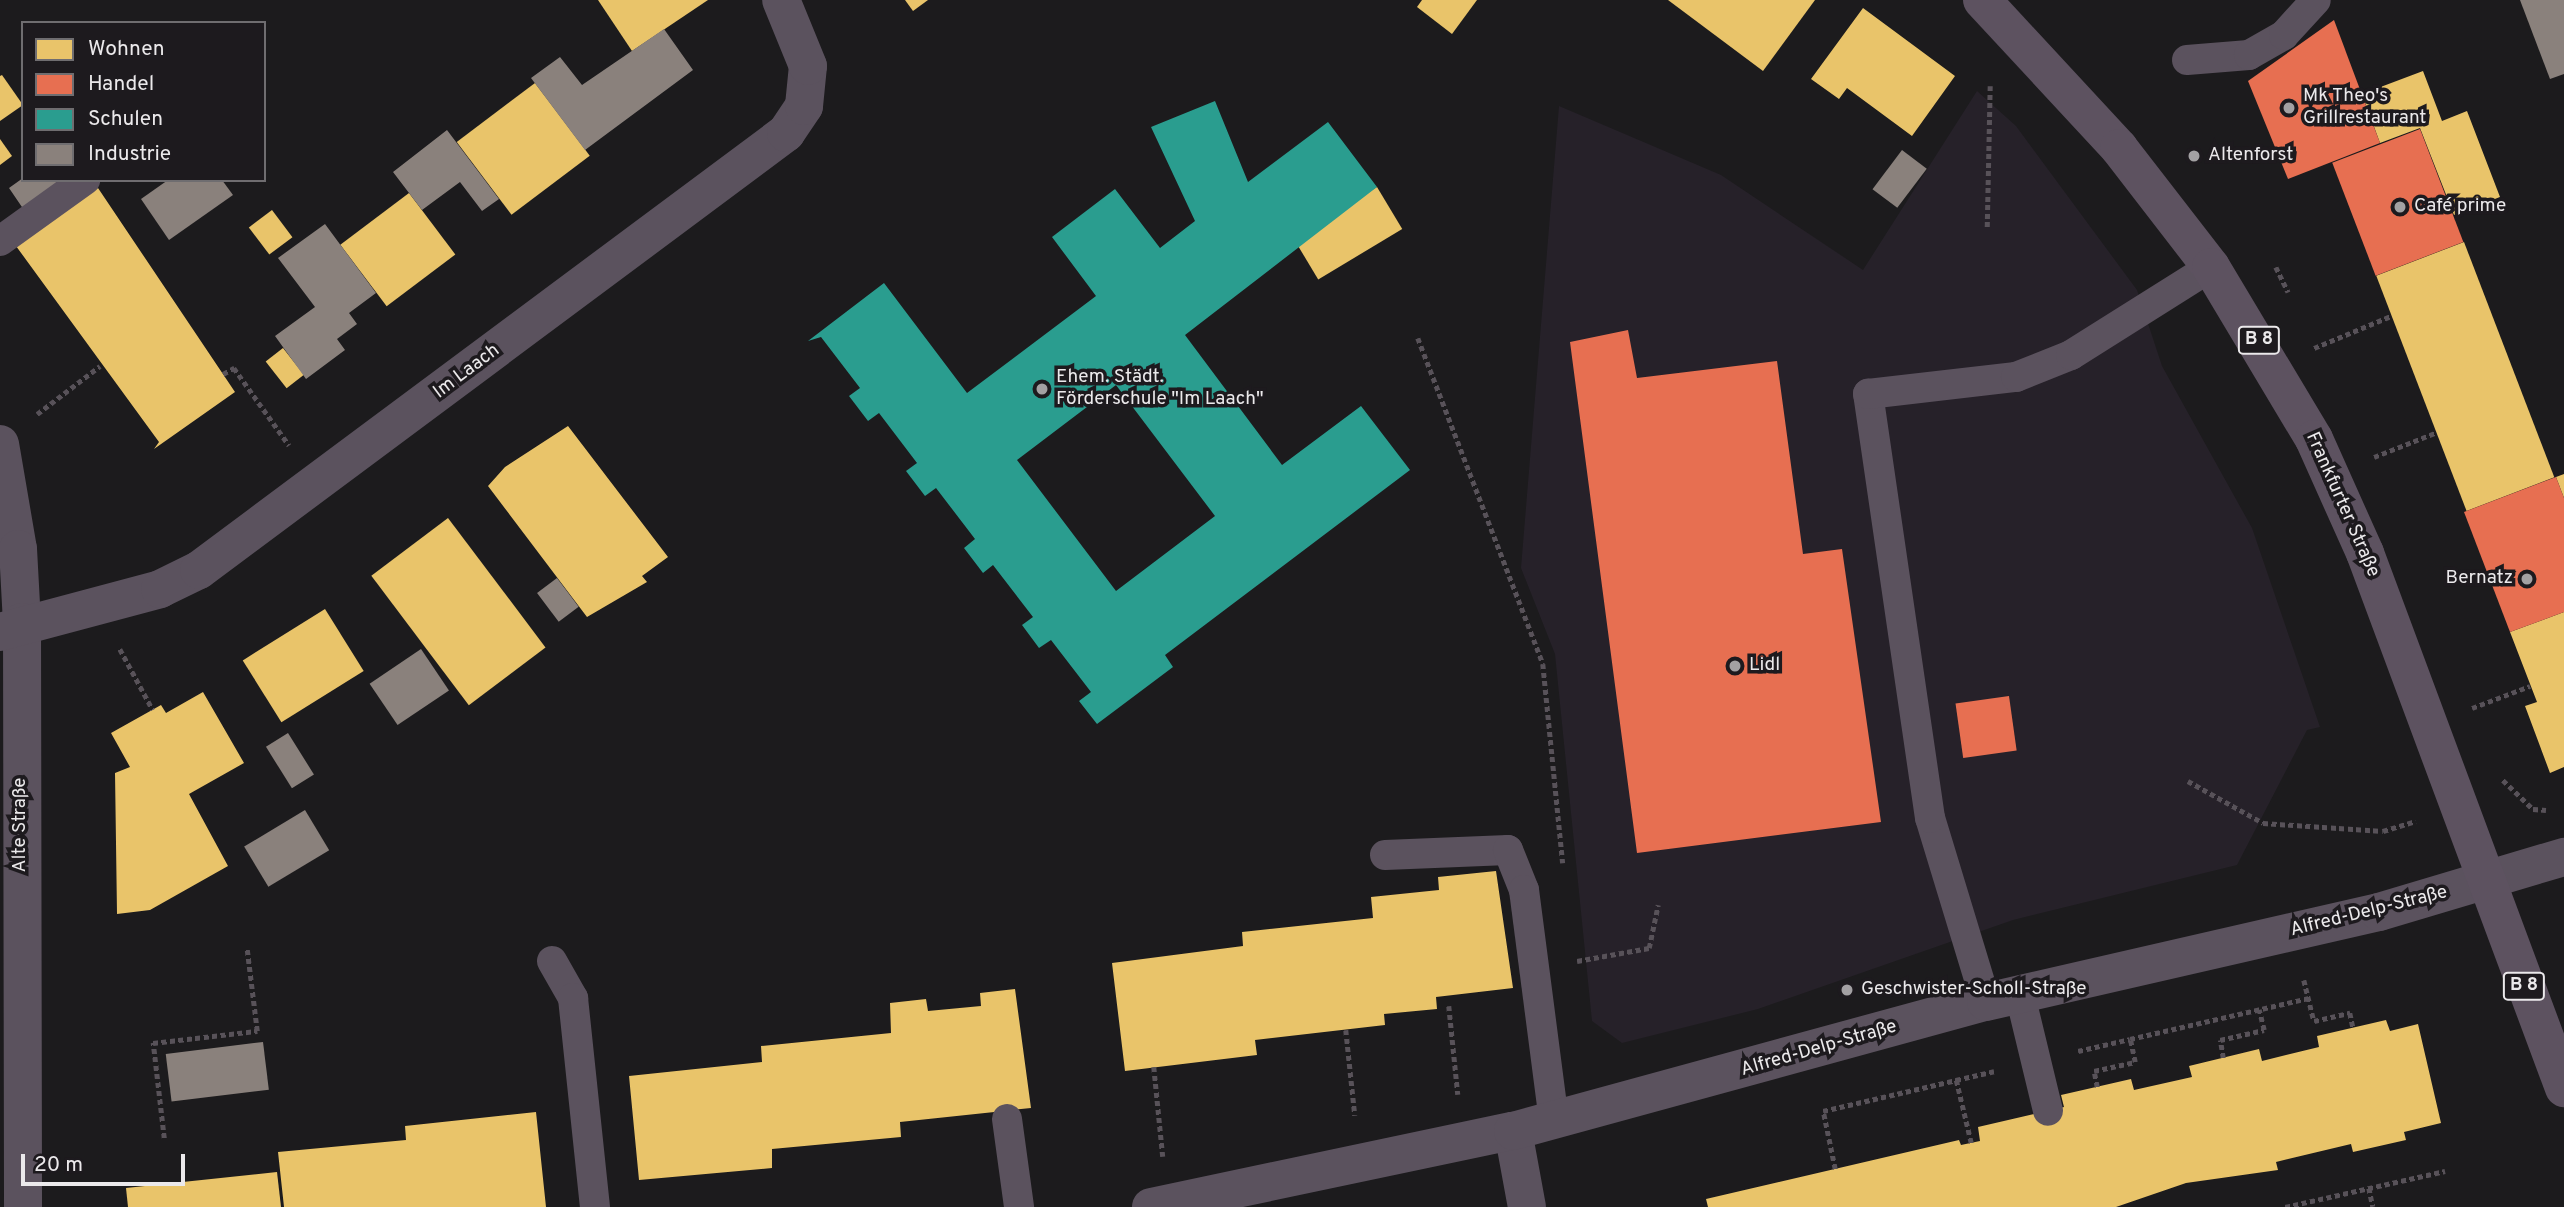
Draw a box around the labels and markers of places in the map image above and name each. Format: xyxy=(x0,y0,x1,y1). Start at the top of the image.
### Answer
place label: Mk Theo's Grillrestaurant xyxy=(2303,86,2426,130)
marker: Mk Theo's Grillrestaurant xyxy=(2281,100,2297,116)
place label: Altenforst xyxy=(2208,145,2293,167)
marker: Altenforst xyxy=(2186,148,2202,164)
place label: Café prime xyxy=(2414,196,2506,218)
marker: Café prime xyxy=(2392,199,2408,215)
place label: Ehem. Städt. Förderschule "Im Laach" xyxy=(1056,367,1264,411)
marker: Ehem. Städt. Förderschule "Im Laach" xyxy=(1034,381,1050,397)
place label: Bernatz xyxy=(2446,568,2513,590)
marker: Bernatz xyxy=(2519,571,2535,587)
place label: Lidl xyxy=(1749,655,1780,677)
marker: Lidl xyxy=(1727,658,1743,674)
place label: Geschwister-Scholl-Straße xyxy=(1861,979,2086,1001)
marker: Geschwister-Scholl-Straße xyxy=(1839,982,1855,998)

